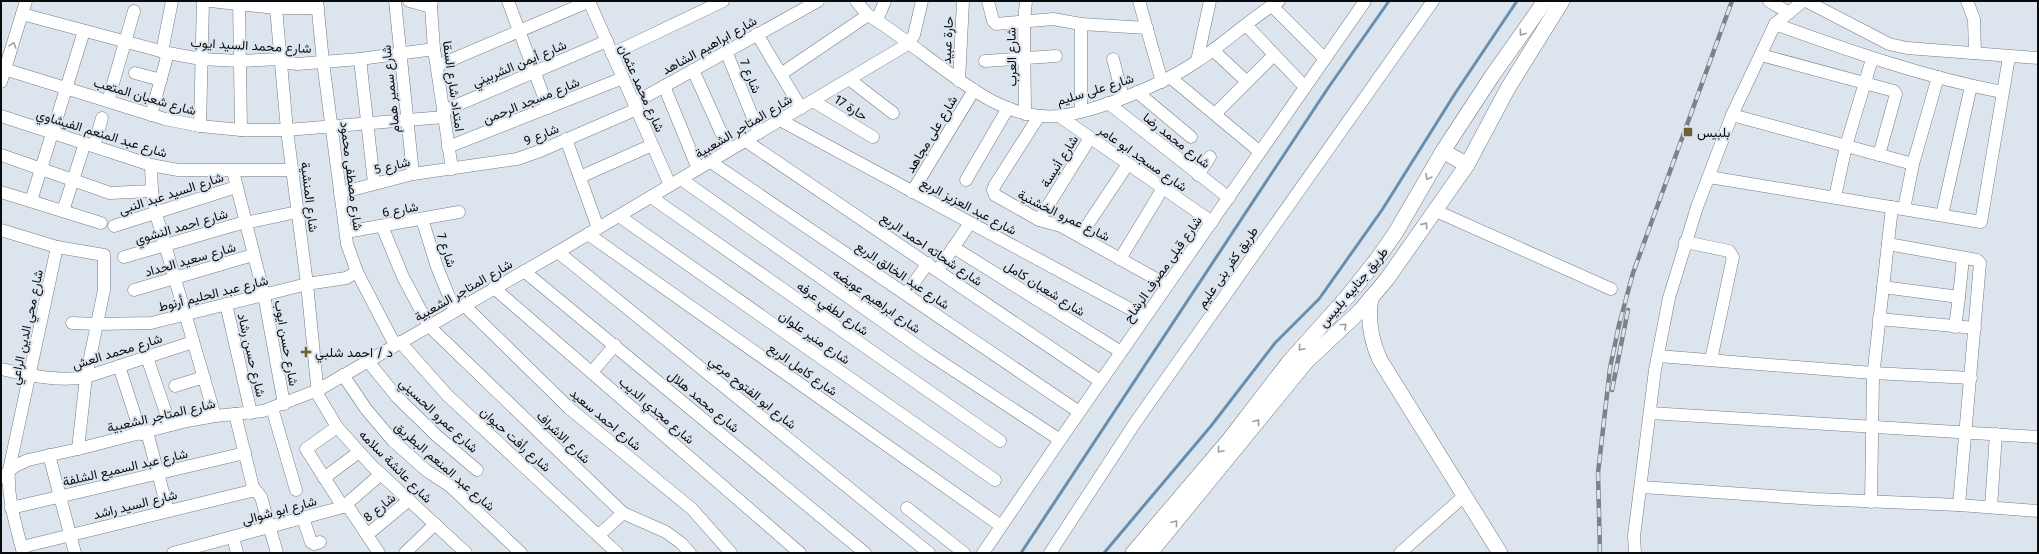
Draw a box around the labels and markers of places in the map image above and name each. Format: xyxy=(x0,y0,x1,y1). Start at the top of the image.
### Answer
place label: بلبيس xyxy=(1697,125,1730,141)
marker: بلبيس xyxy=(1682,126,1694,138)
place label: د / احمد شلبي xyxy=(315,345,393,363)
marker: د / احمد شلبي xyxy=(300,346,312,358)

